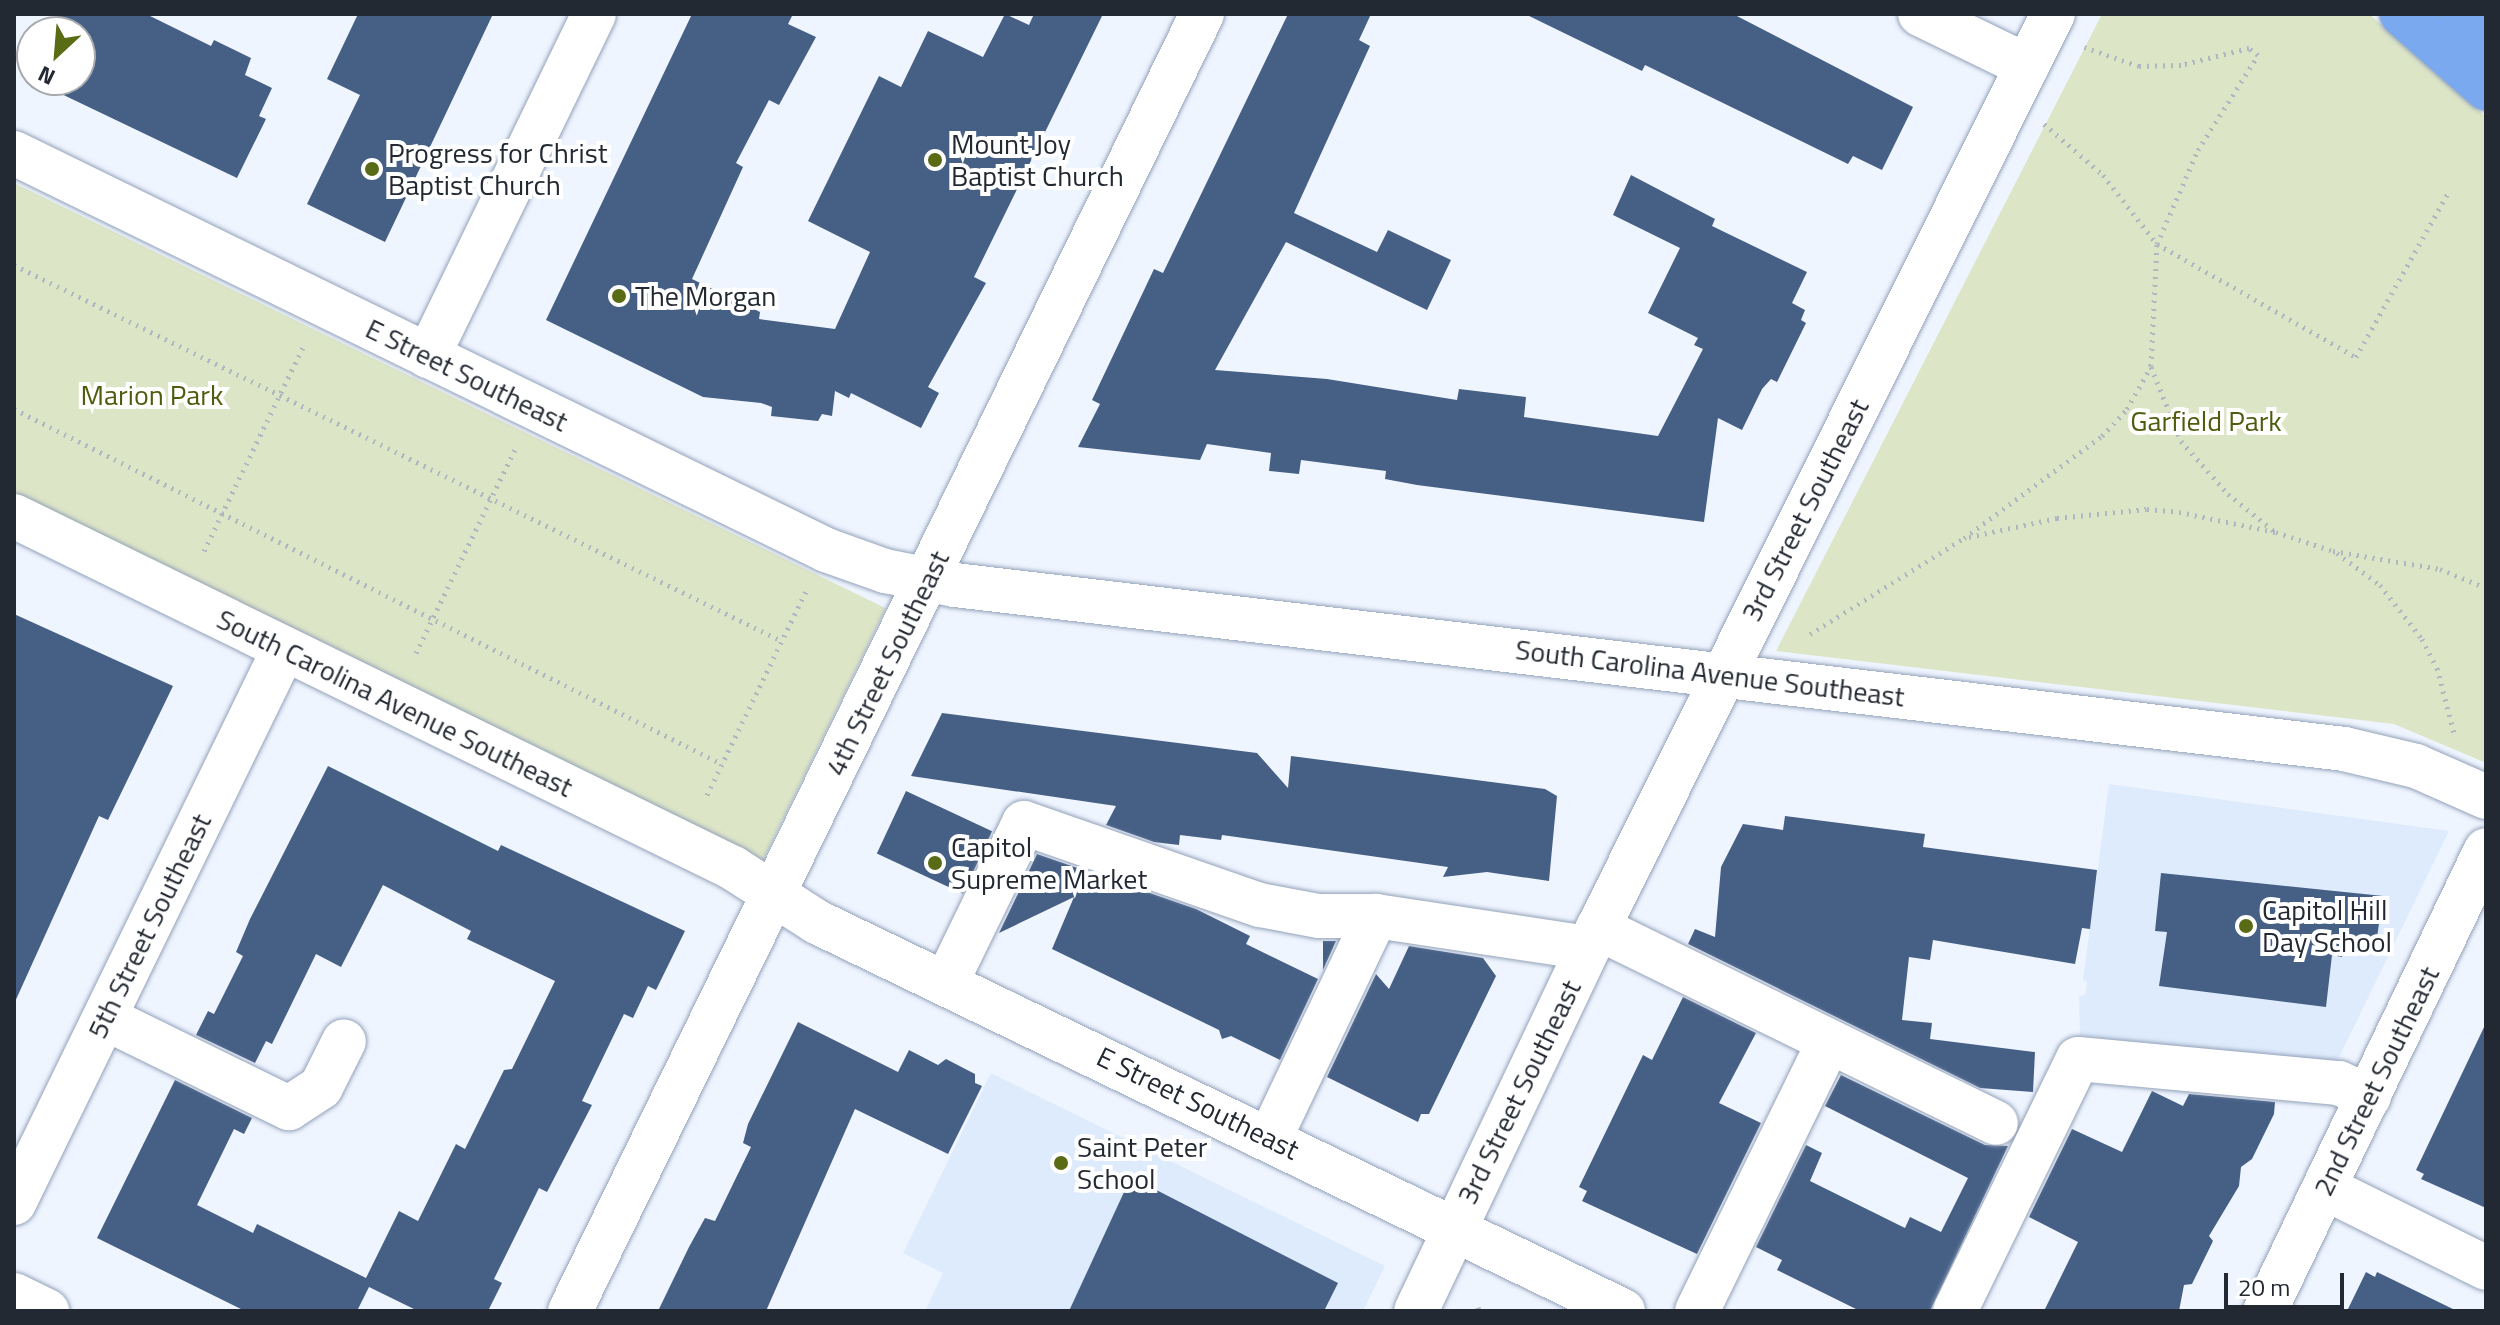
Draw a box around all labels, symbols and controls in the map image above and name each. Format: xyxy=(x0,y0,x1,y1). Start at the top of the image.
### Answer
north arrow xyxy=(16,16,96,96)
text: N xyxy=(32,57,61,94)
place label: Mount Joy Baptist Church xyxy=(951,127,1124,193)
place label: Progress for Christ Baptist Church xyxy=(388,136,608,202)
marker: Mount Joy Baptist Church xyxy=(926,151,944,169)
marker: Progress for Christ Baptist Church xyxy=(363,160,381,178)
place label: The Morgan xyxy=(635,279,776,313)
marker: The Morgan xyxy=(610,287,628,305)
street label: E Street Southeast xyxy=(360,312,574,438)
park label: Marion Park xyxy=(81,378,223,412)
street label: 3rd Street Southeast xyxy=(1734,393,1876,627)
park label: Garfield Park xyxy=(2130,404,2282,438)
street label: 4th Street Southeast xyxy=(818,545,956,781)
street label: South Carolina Avenue Southeast xyxy=(212,602,578,804)
street label: South Carolina Avenue Southeast xyxy=(1514,632,1906,714)
street label: 5th Street Southeast xyxy=(80,808,218,1044)
place label: Capitol Supreme Market xyxy=(951,830,1147,896)
marker: Capitol Supreme Market xyxy=(926,854,944,872)
place label: Capitol Hill Day School xyxy=(2262,893,2392,959)
marker: Capitol Hill Day School xyxy=(2237,917,2255,935)
street label: 2nd Street Southeast xyxy=(2306,961,2446,1201)
street label: 3rd Street Southeast xyxy=(1450,975,1588,1209)
street label: E Street Southeast xyxy=(1091,1040,1305,1166)
place label: Saint Peter School xyxy=(1077,1130,1207,1196)
marker: Saint Peter School xyxy=(1052,1154,1070,1172)
scale bar xyxy=(2228,1257,2348,1307)
text: 20 m xyxy=(2238,1269,2290,1305)

